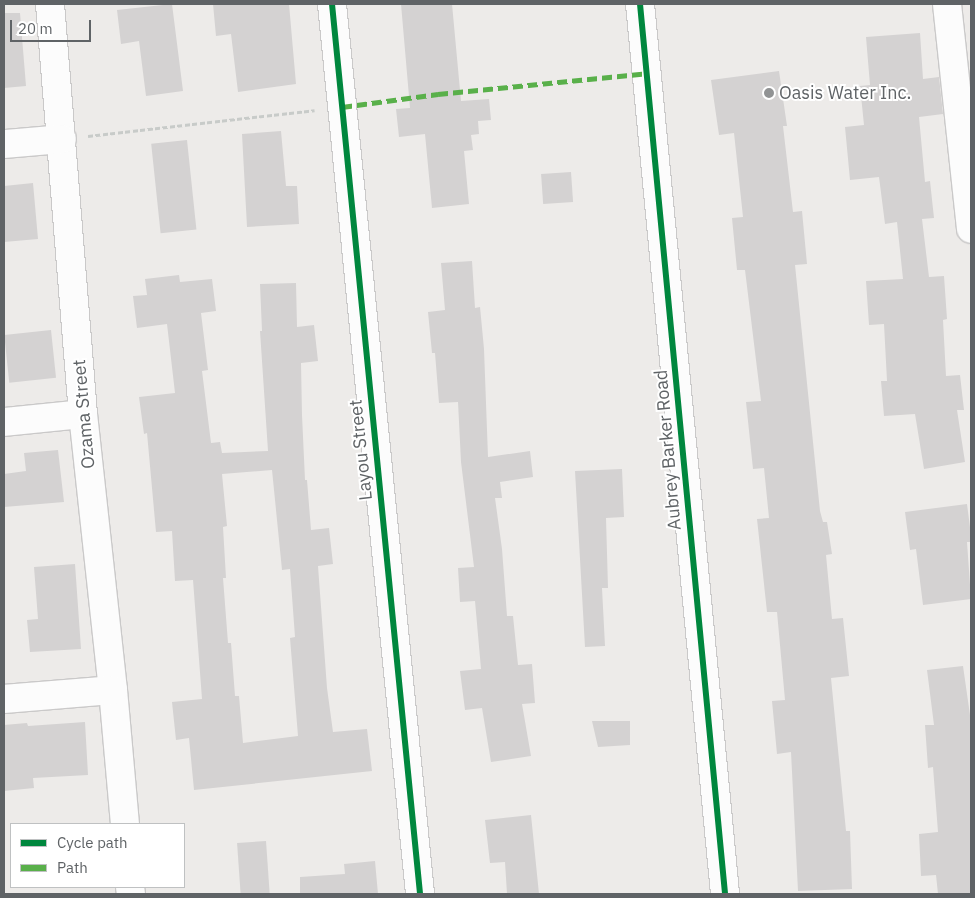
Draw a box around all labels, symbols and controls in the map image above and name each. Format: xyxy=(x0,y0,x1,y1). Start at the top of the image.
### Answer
scale bar xyxy=(12,10,94,42)
text: 20 m xyxy=(18,19,53,38)
place label: Oasis Water Inc. xyxy=(779,82,911,104)
marker: Oasis Water Inc. xyxy=(763,87,775,99)
street label: Ozama Street xyxy=(68,358,100,470)
street label: Aubrey Barker Road xyxy=(650,369,686,531)
street label: Layou Street xyxy=(345,398,377,502)
legend xyxy=(10,823,185,888)
text: Cycle path xyxy=(57,833,128,852)
text: Path xyxy=(57,858,88,877)

